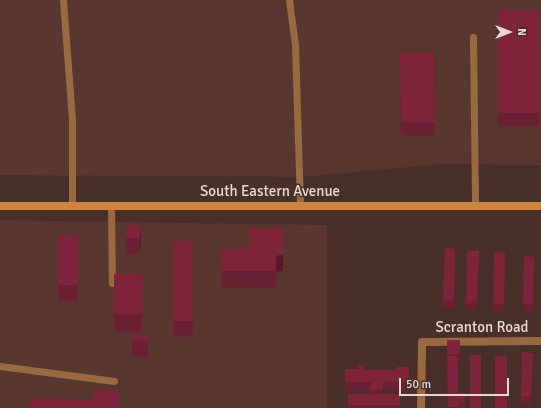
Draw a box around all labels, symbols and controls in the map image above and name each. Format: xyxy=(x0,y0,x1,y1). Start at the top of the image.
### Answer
north arrow xyxy=(489,12,529,52)
text: N xyxy=(515,28,528,36)
street label: South Eastern Avenue xyxy=(200,183,340,201)
street label: Scranton Road xyxy=(435,319,529,337)
scale bar xyxy=(401,370,511,396)
text: 50 m xyxy=(406,377,431,392)

